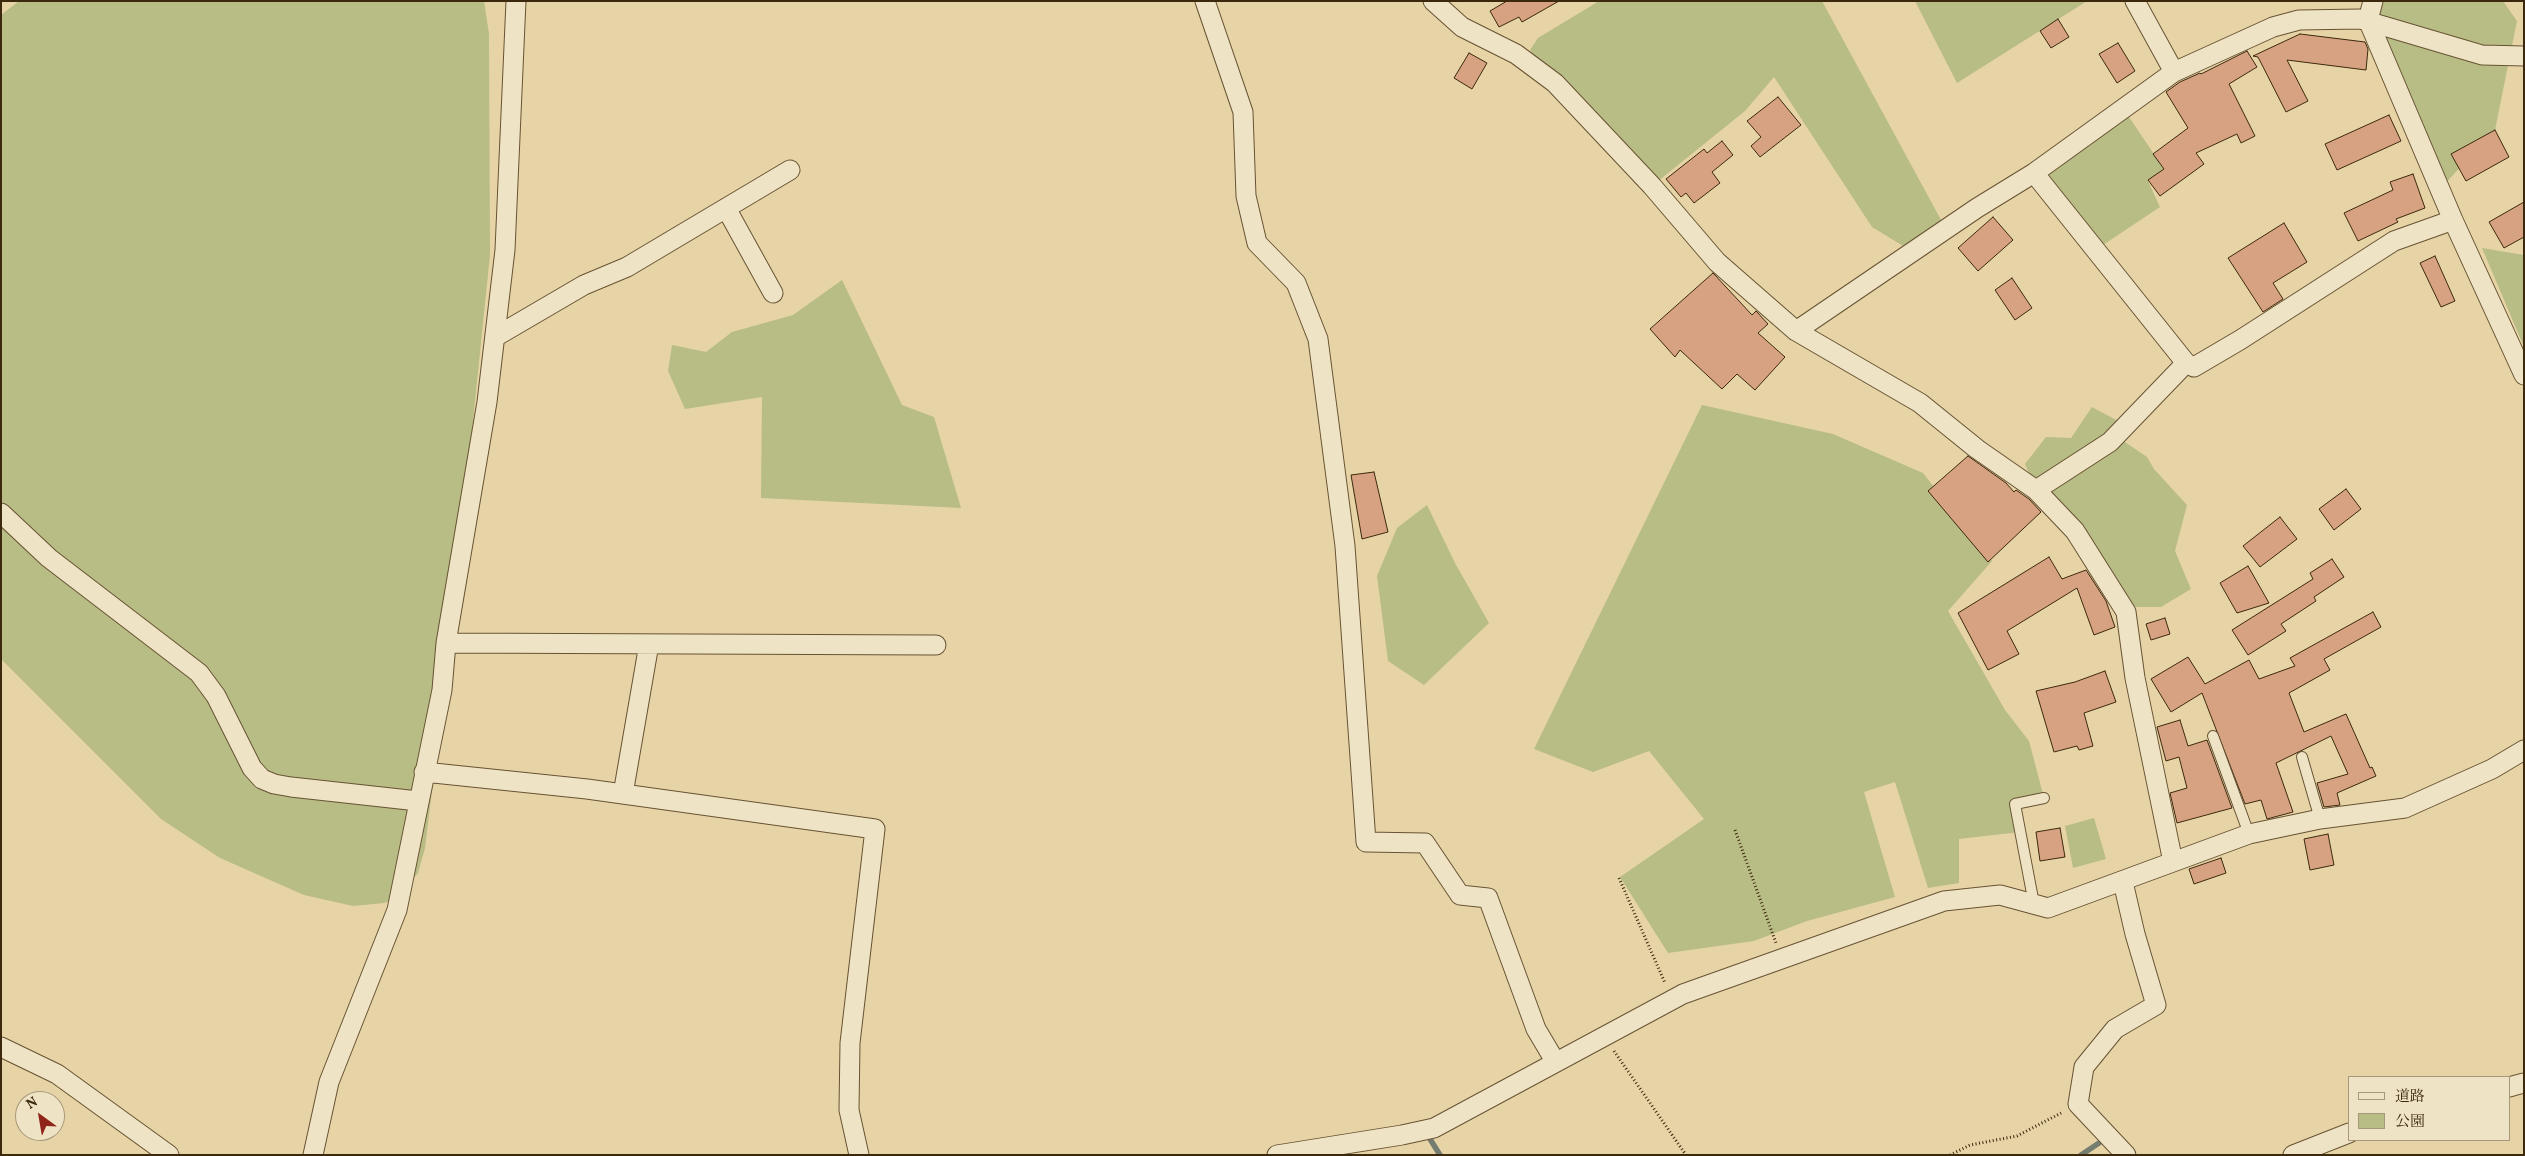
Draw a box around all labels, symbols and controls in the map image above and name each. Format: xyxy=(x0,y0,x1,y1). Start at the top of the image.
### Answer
legend xyxy=(2348,1076,2510,1141)
text: 道路 xyxy=(2395,1087,2425,1108)
north arrow xyxy=(15,1091,65,1141)
text: N xyxy=(23,1093,42,1114)
text: 公園 xyxy=(2395,1112,2425,1133)

